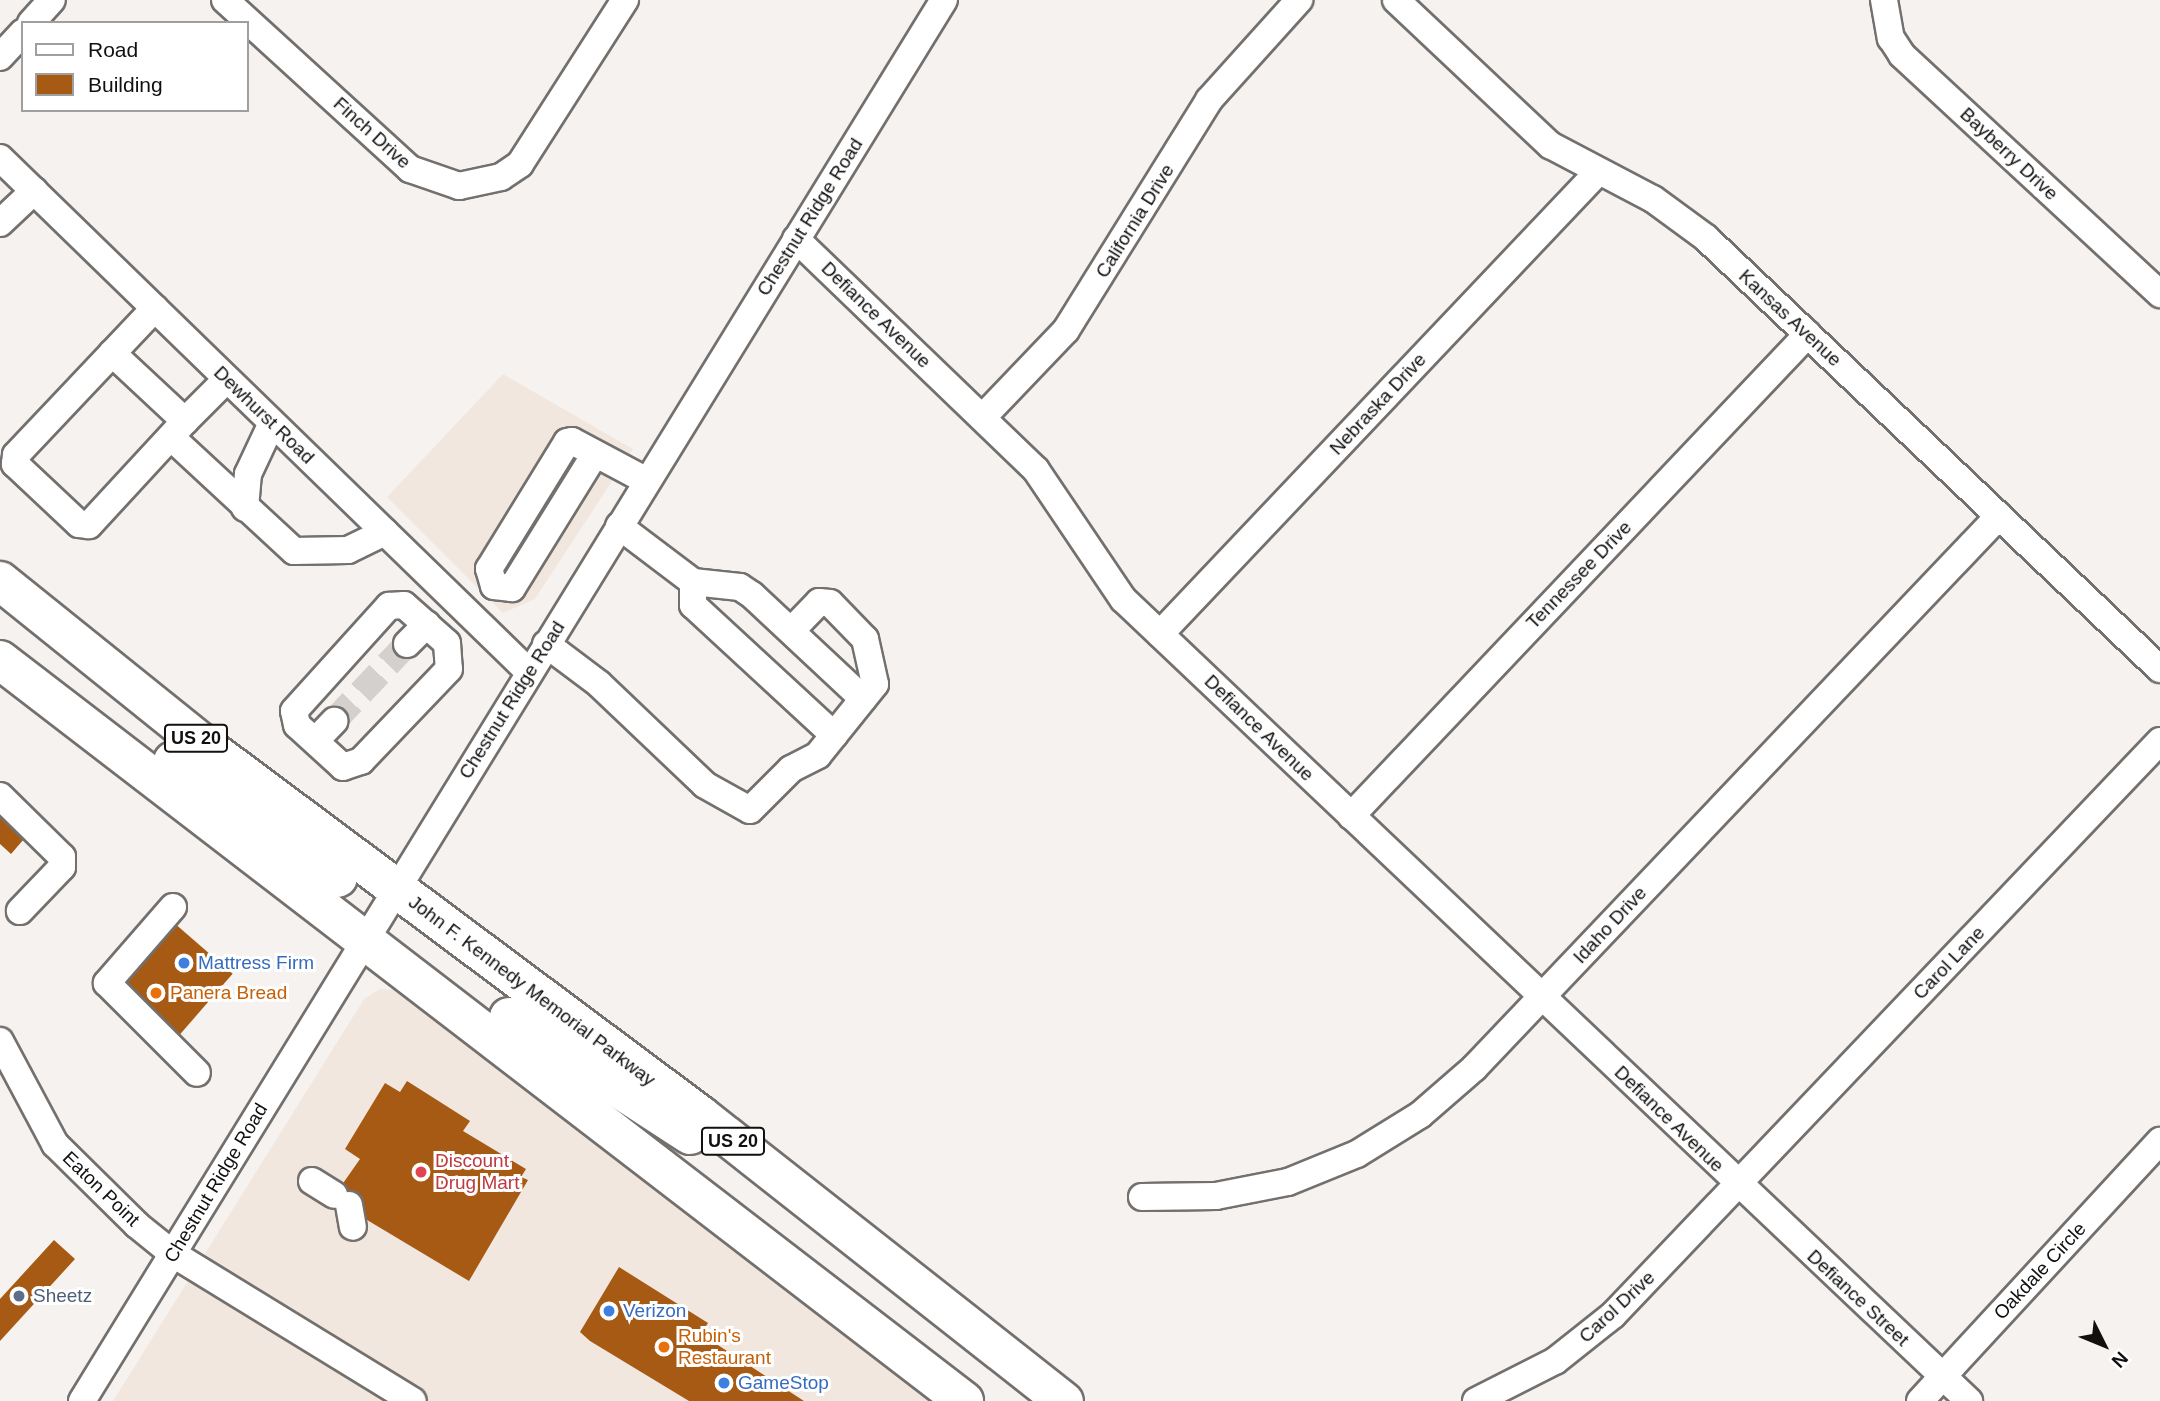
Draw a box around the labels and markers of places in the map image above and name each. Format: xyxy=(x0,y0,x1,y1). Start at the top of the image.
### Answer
place label: Mattress Firm xyxy=(198,952,314,974)
marker: Mattress Firm xyxy=(176,955,192,971)
place label: Panera Bread xyxy=(170,982,287,1004)
marker: Panera Bread xyxy=(148,985,164,1001)
place label: Discount Drug Mart xyxy=(435,1150,519,1194)
marker: Discount Drug Mart xyxy=(413,1164,429,1180)
place label: Sheetz xyxy=(33,1285,92,1307)
marker: Sheetz xyxy=(11,1288,27,1304)
place label: Verizon xyxy=(623,1300,686,1322)
marker: Verizon xyxy=(601,1303,617,1319)
place label: Rubin's Restaurant xyxy=(678,1325,771,1369)
marker: Rubin's Restaurant xyxy=(656,1339,672,1355)
place label: GameStop xyxy=(738,1372,829,1394)
marker: GameStop xyxy=(716,1375,732,1391)

